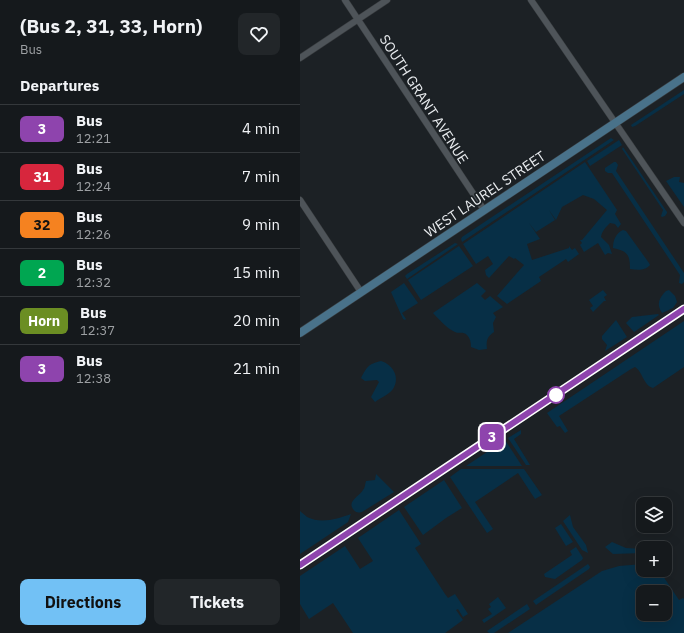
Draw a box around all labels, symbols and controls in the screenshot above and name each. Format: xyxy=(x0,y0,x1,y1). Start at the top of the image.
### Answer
button: heart xyxy=(238,13,280,55)
text: (Bus 2, 31, 33, Horn) xyxy=(20,14,203,38)
street label: SOUTH GRANT AVENUE xyxy=(376,31,472,167)
text: Bus xyxy=(20,41,42,58)
text: Departures xyxy=(20,76,99,95)
text: Bus xyxy=(76,111,103,130)
text: 4 min xyxy=(242,119,280,138)
text: 3 xyxy=(38,120,46,138)
text: 12:21 xyxy=(76,130,111,147)
street label: WEST LAUREL STREET xyxy=(421,147,549,241)
text: Bus xyxy=(76,159,103,178)
text: 7 min xyxy=(242,167,280,186)
text: 31 xyxy=(34,168,50,186)
text: 12:24 xyxy=(76,178,111,195)
text: Bus xyxy=(76,207,103,226)
text: 9 min xyxy=(242,215,280,234)
text: 32 xyxy=(34,216,50,234)
text: 12:26 xyxy=(76,226,111,243)
text: Bus xyxy=(76,255,103,274)
text: 15 min xyxy=(233,263,280,282)
text: 2 xyxy=(38,264,46,282)
text: 12:32 xyxy=(76,274,111,291)
text: Bus xyxy=(80,303,107,322)
text: 20 min xyxy=(233,311,280,330)
text: Horn xyxy=(28,312,60,330)
text: 12:37 xyxy=(80,322,115,339)
text: Bus xyxy=(76,351,103,370)
text: 21 min xyxy=(233,359,280,378)
text: 3 xyxy=(38,360,46,378)
text: 12:38 xyxy=(76,370,111,387)
unlabelled marker xyxy=(547,386,565,404)
line badge: 3 xyxy=(479,424,505,450)
text: 3 xyxy=(488,428,496,446)
map controls xyxy=(636,497,672,621)
button: layers xyxy=(636,497,672,533)
button: + xyxy=(636,541,672,577)
button: Directions xyxy=(20,579,146,625)
button: Tickets xyxy=(154,579,280,625)
button: − xyxy=(636,585,672,621)

